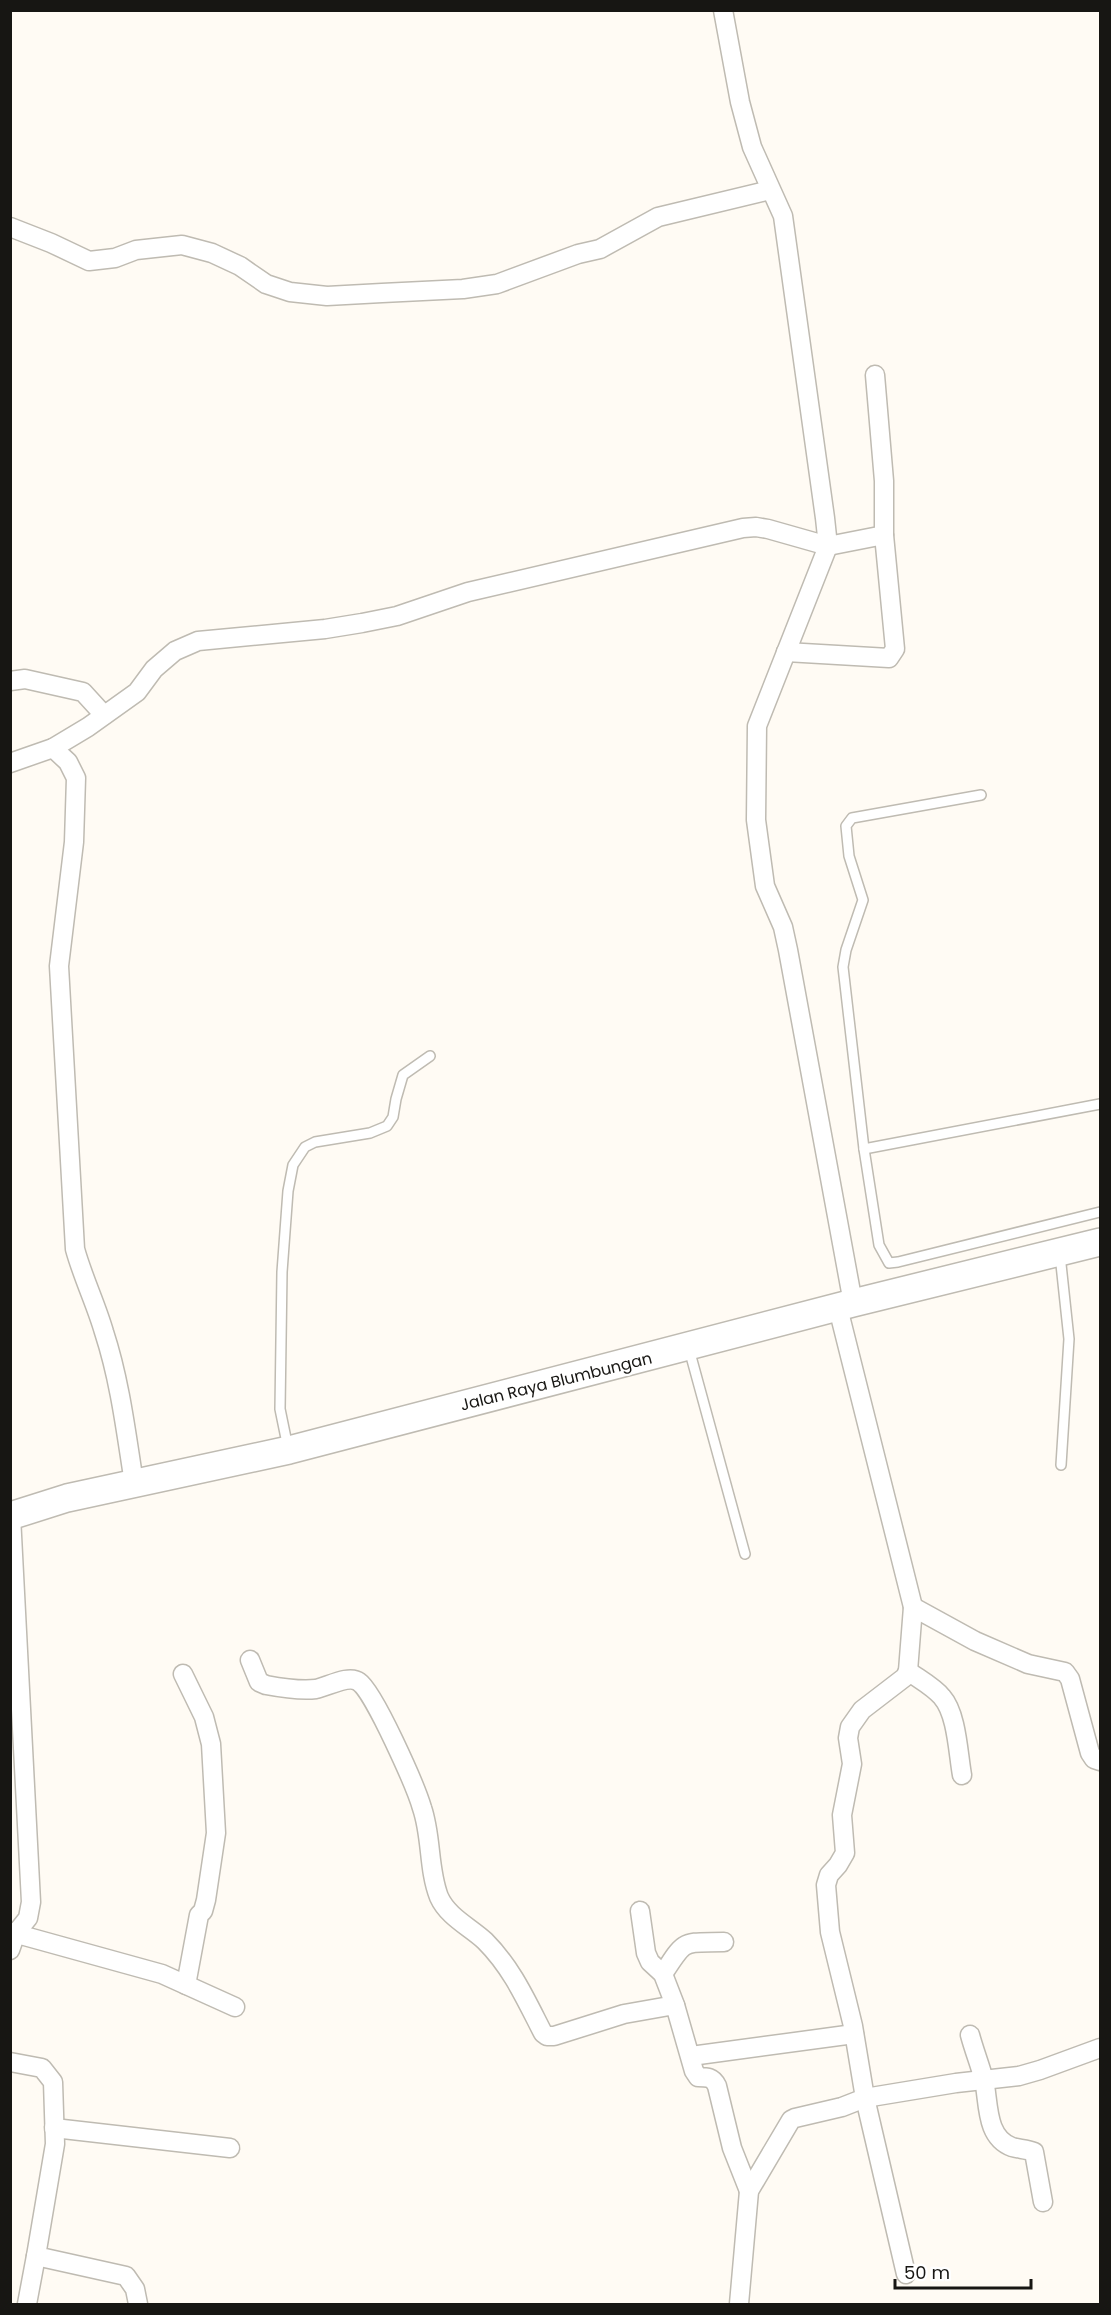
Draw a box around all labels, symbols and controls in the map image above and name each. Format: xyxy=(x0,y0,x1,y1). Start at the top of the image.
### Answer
street label: Jalan Raya Blumbungan xyxy=(458,1347,654,1416)
scale bar xyxy=(895,2252,1032,2290)
text: 50 m xyxy=(904,2260,950,2285)

